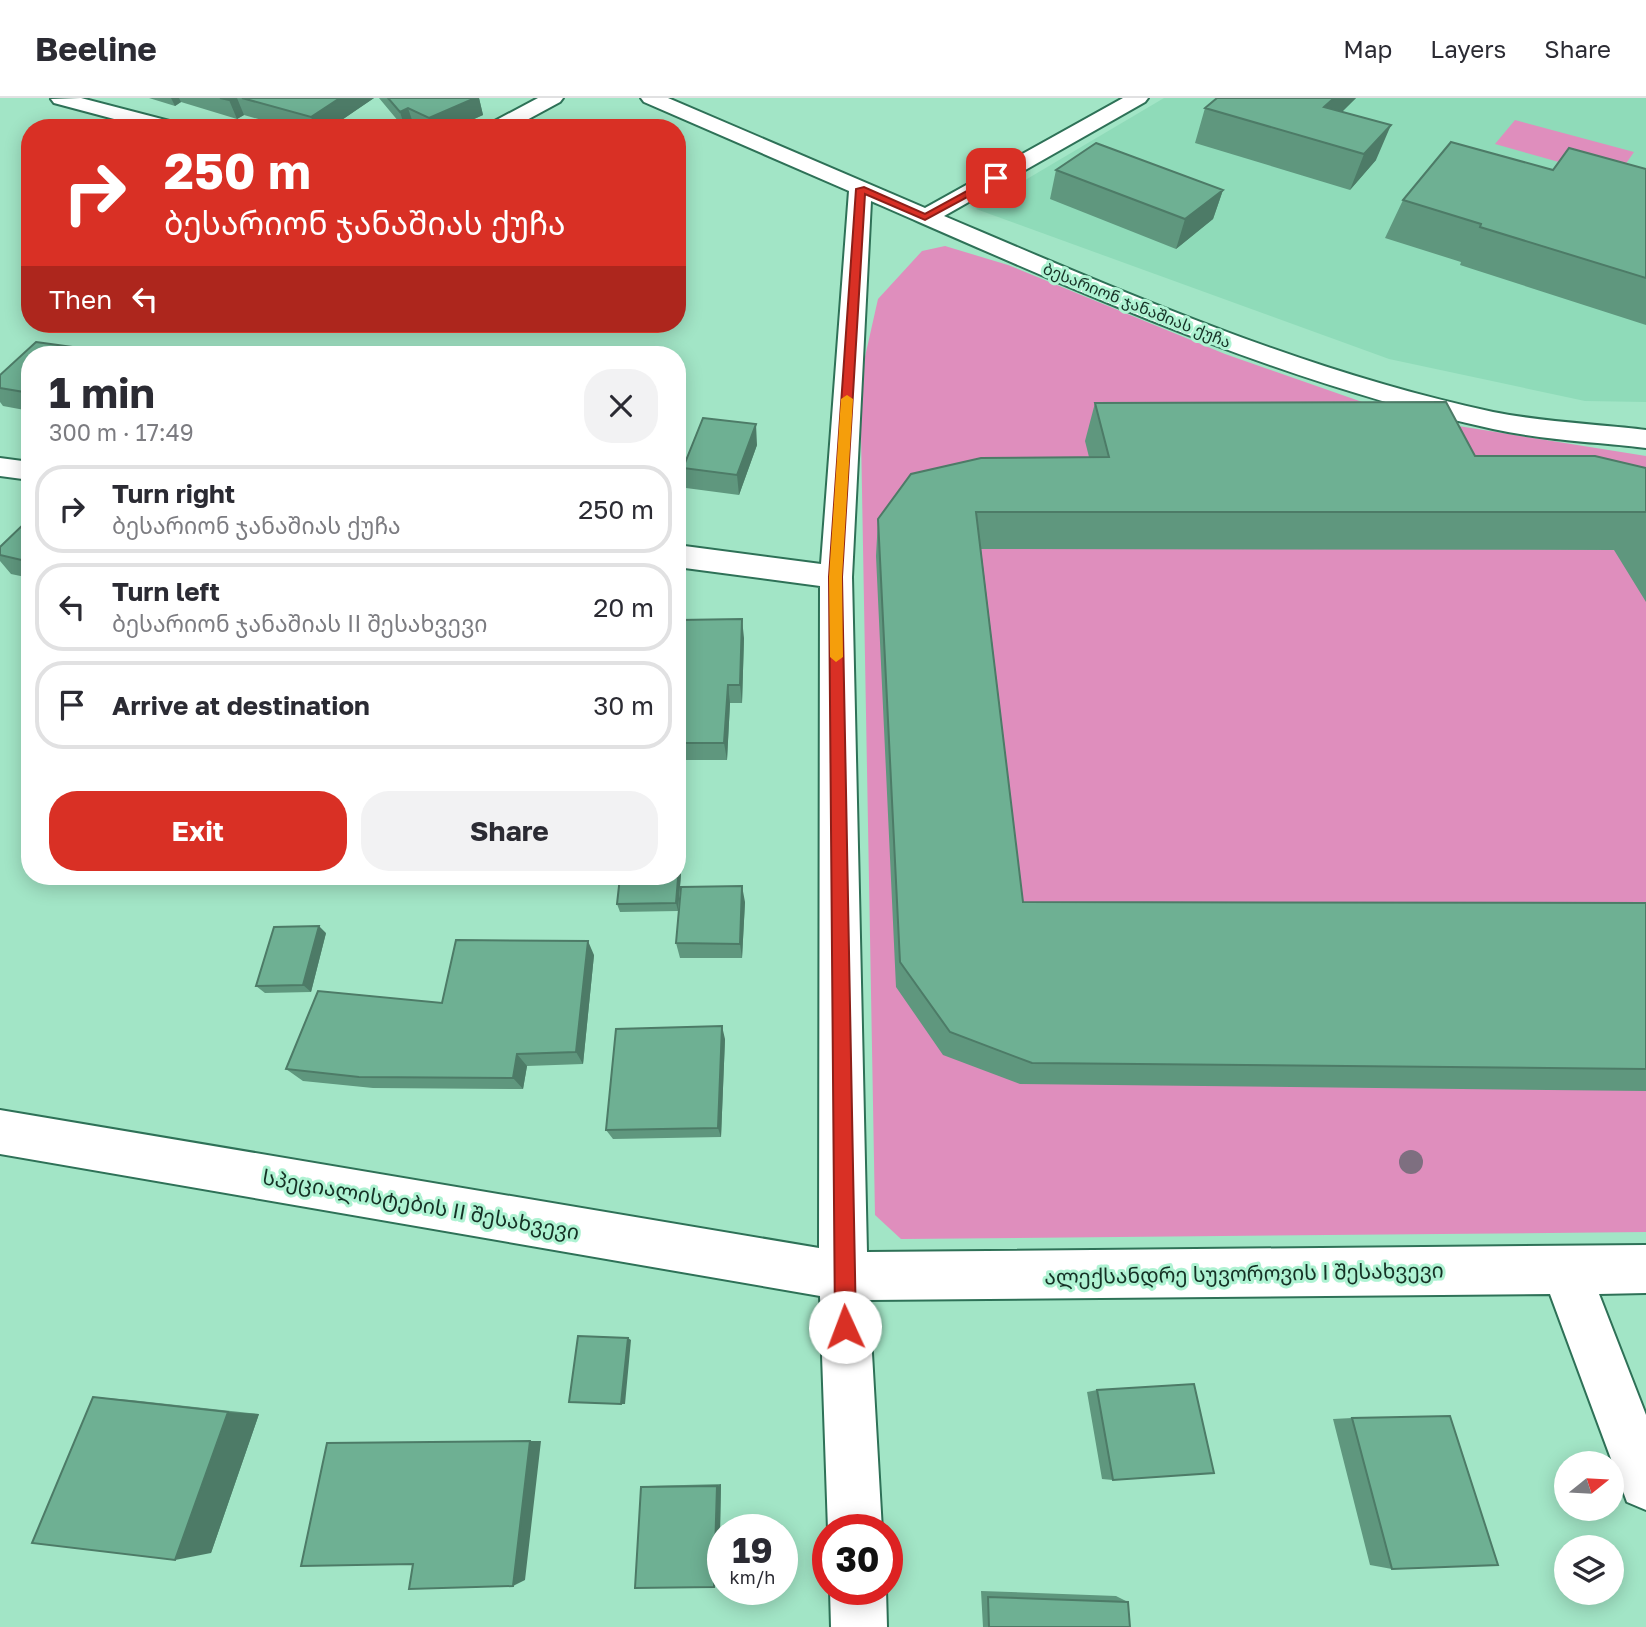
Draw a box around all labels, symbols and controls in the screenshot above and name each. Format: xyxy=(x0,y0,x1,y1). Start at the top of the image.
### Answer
text: Beeline xyxy=(35,29,157,68)
text: Map xyxy=(1343,34,1392,63)
text: Layers xyxy=(1430,34,1506,63)
text: Share xyxy=(1544,34,1611,63)
text: 250 m xyxy=(164,141,311,200)
icon: right xyxy=(49,147,140,238)
pin xyxy=(966,148,1026,208)
icon: arrive xyxy=(977,159,1015,197)
text: ბესარიონ ჯანაშიას ქუჩა xyxy=(164,204,566,242)
street label: ბესარიონ ჯანაშიას ქუჩა xyxy=(1040,258,1234,352)
icon: left xyxy=(126,280,164,318)
text: Then xyxy=(49,284,112,315)
text: 1 min xyxy=(49,367,155,417)
button: close xyxy=(584,369,658,443)
text: 300 m · 17:49 xyxy=(49,418,194,446)
text: Turn right xyxy=(112,478,235,509)
icon: right xyxy=(53,490,91,528)
text: 250 m xyxy=(578,494,654,525)
text: ბესარიონ ჯანაშიას ქუჩა xyxy=(112,511,401,539)
text: Turn left xyxy=(112,576,220,607)
icon: left xyxy=(53,588,91,626)
text: 20 m xyxy=(593,592,654,623)
text: ბესარიონ ჯანაშიას II შესახვევი xyxy=(112,609,487,637)
icon: arrive xyxy=(53,686,91,724)
text: Arrive at destination xyxy=(112,690,370,721)
text: 30 m xyxy=(593,690,654,721)
button: Exit xyxy=(49,791,347,871)
button: Share xyxy=(361,791,658,871)
street label: სპეციალისტების II შესახვევი xyxy=(260,1163,581,1246)
street label: ალექსანდრე სუვოროვის I შესახვევი xyxy=(1044,1257,1444,1290)
position arrow xyxy=(808,1290,882,1364)
north arrow xyxy=(1554,1451,1624,1521)
map controls xyxy=(1554,1451,1624,1605)
speed limit sign: 30 xyxy=(812,1514,903,1605)
text: 19 xyxy=(732,1529,773,1571)
button: layers xyxy=(1554,1535,1624,1605)
text: km/h xyxy=(730,1566,775,1588)

